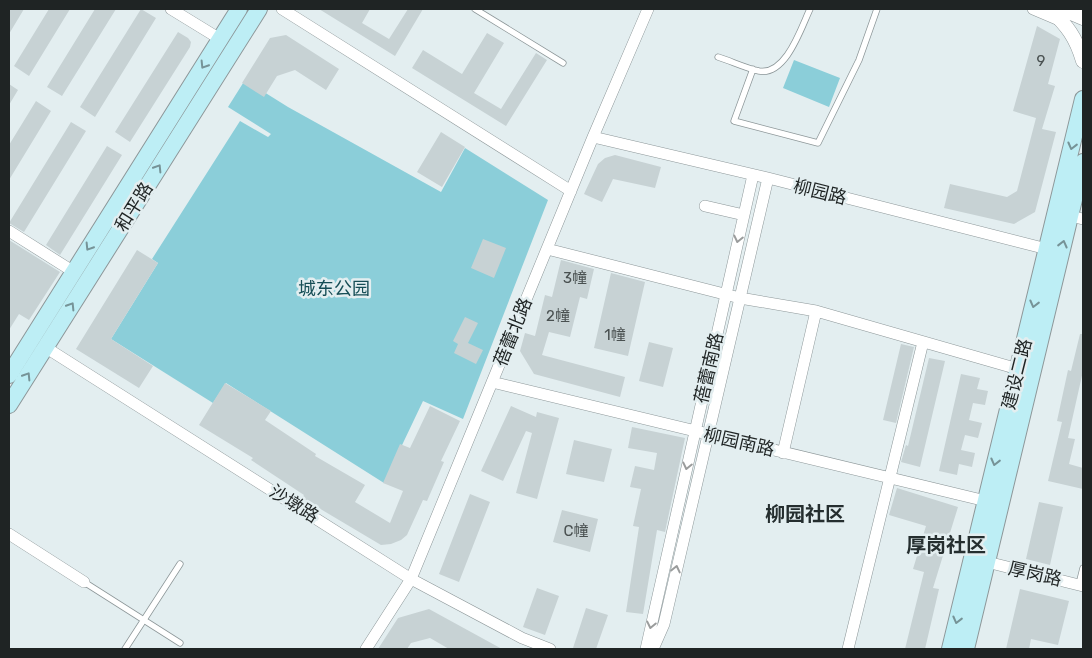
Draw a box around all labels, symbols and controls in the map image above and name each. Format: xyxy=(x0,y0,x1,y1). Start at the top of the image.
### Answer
house number: 9 xyxy=(1037,52,1046,70)
one-way arrow xyxy=(200,59,210,68)
one-way arrow xyxy=(1067,142,1078,151)
one-way arrow xyxy=(152,164,161,174)
street label: 柳园路 xyxy=(791,175,849,209)
street label: 和平路 xyxy=(110,178,158,236)
one-way arrow xyxy=(733,235,744,244)
one-way arrow xyxy=(1058,241,1068,249)
one-way arrow xyxy=(86,242,96,251)
house number: 3幢 xyxy=(563,269,587,287)
park label: 城东公园 xyxy=(298,278,370,300)
street label: 蓓蕾北路 xyxy=(489,295,537,369)
one-way arrow xyxy=(1029,300,1039,308)
one-way arrow xyxy=(65,302,75,311)
house number: 2幢 xyxy=(546,307,570,325)
house number: 1幢 xyxy=(604,326,626,344)
street label: 蓓蕾南路 xyxy=(690,330,728,406)
street label: 建设二路 xyxy=(998,336,1036,412)
one-way arrow xyxy=(21,372,30,381)
street label: 柳园南路 xyxy=(701,423,777,461)
one-way arrow xyxy=(990,458,1001,467)
one-way arrow xyxy=(682,462,693,471)
street label: 沙墩路 xyxy=(265,480,323,528)
district label: 柳园社区 xyxy=(765,502,845,526)
house number: C幢 xyxy=(564,522,589,540)
district label: 厚岗社区 xyxy=(906,533,986,557)
street label: 厚岗路 xyxy=(1006,557,1064,591)
one-way arrow xyxy=(670,565,681,574)
one-way arrow xyxy=(952,616,963,625)
one-way arrow xyxy=(646,620,657,629)

